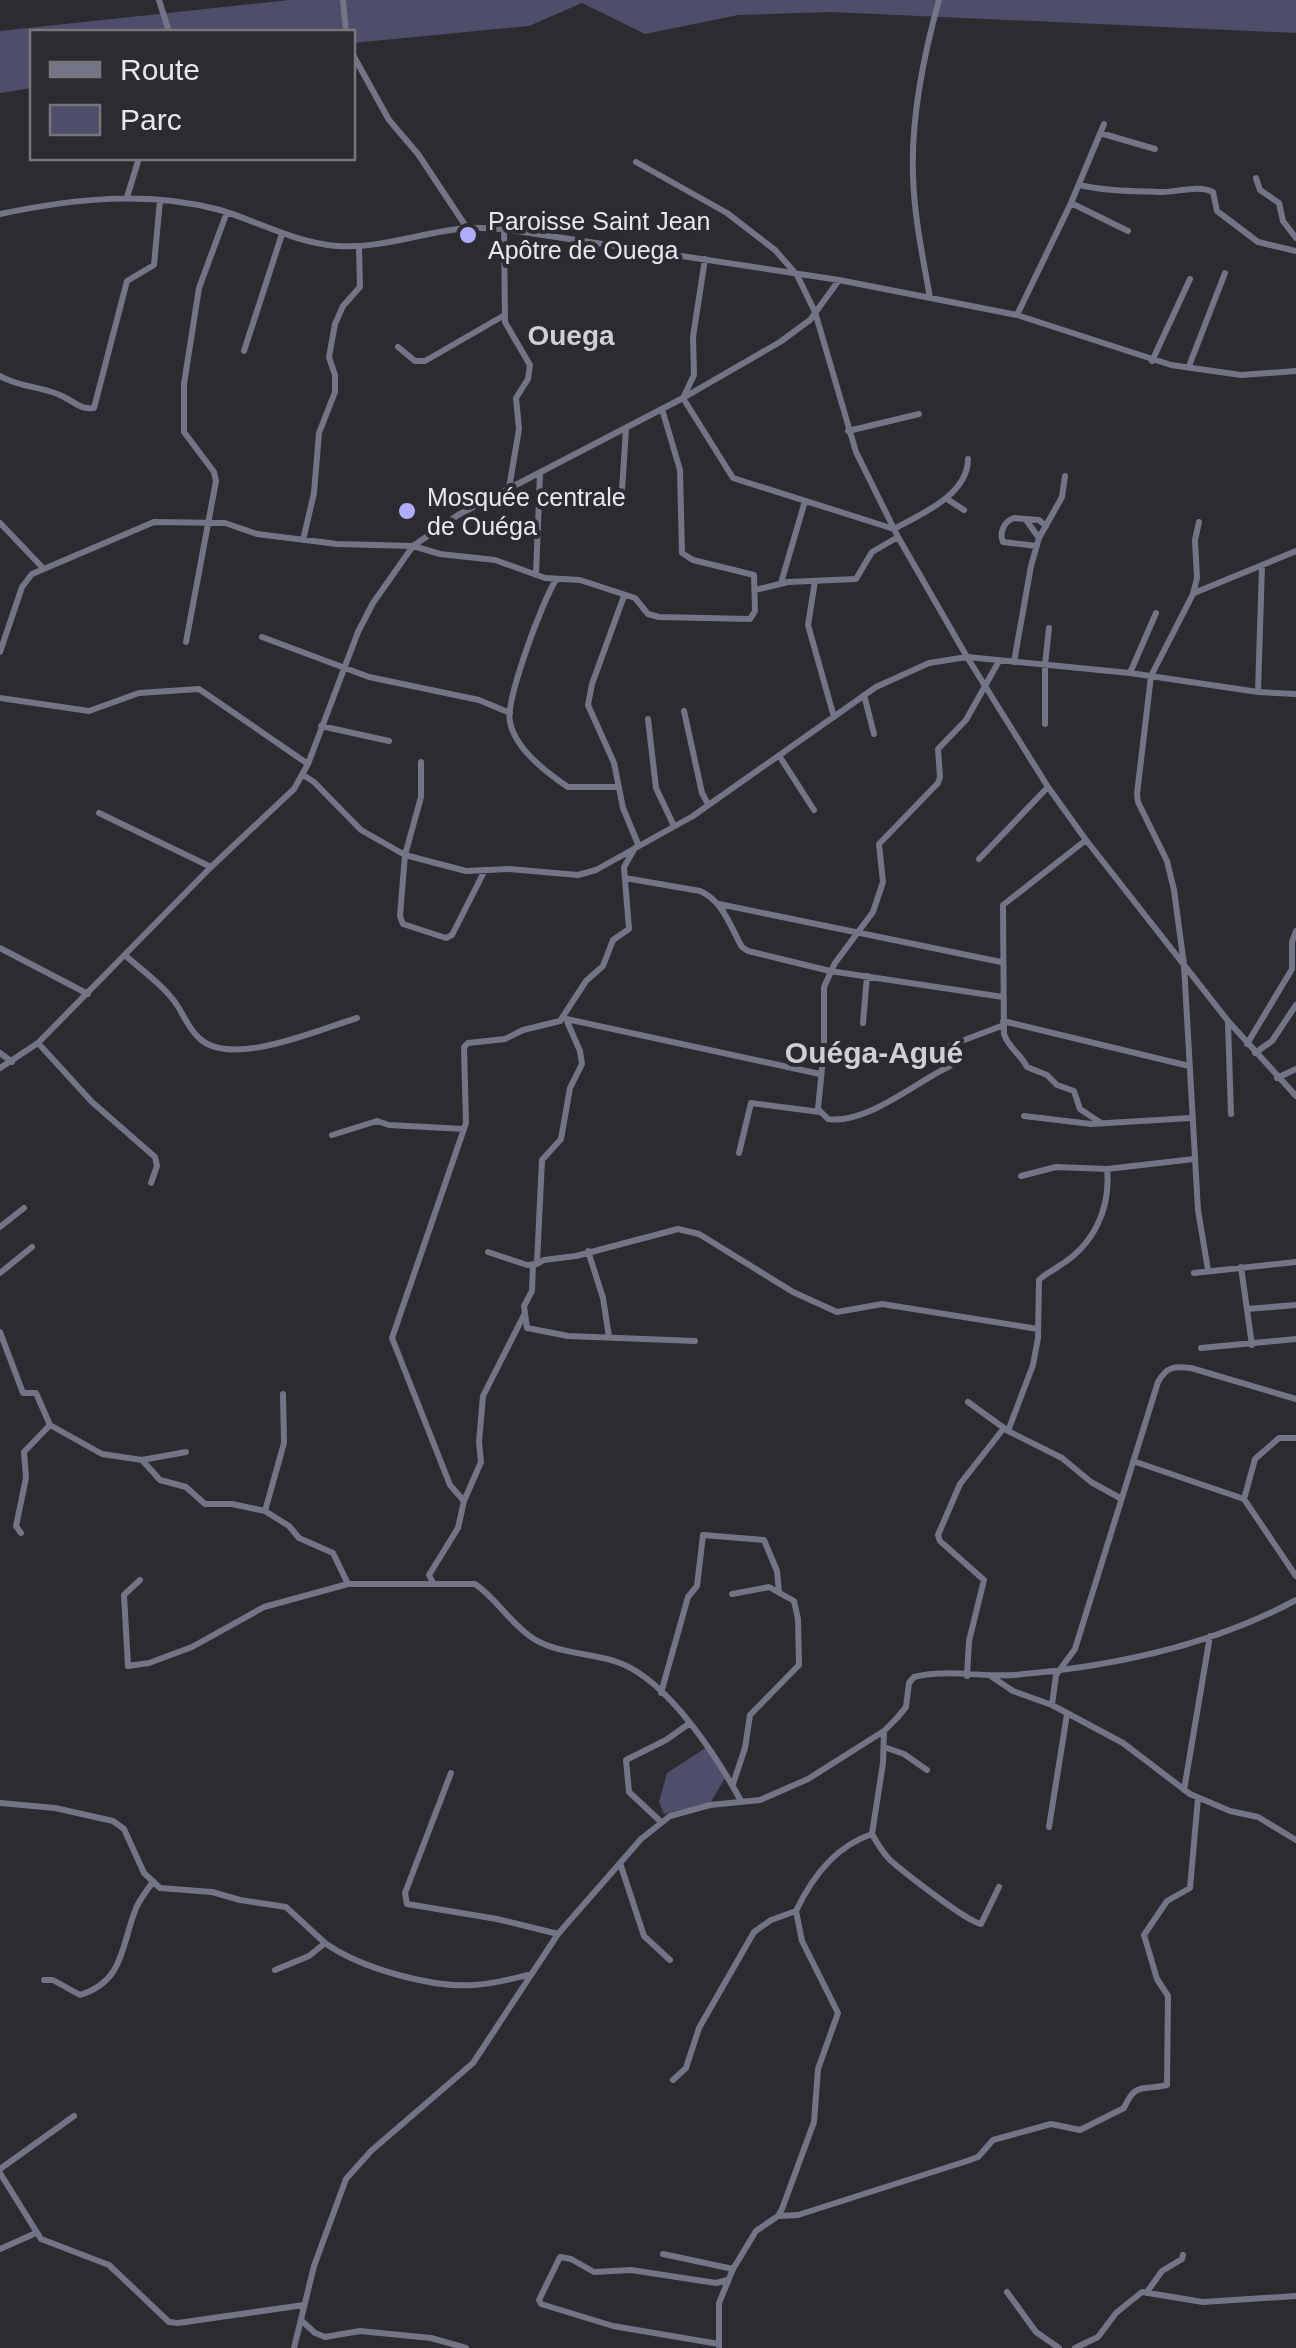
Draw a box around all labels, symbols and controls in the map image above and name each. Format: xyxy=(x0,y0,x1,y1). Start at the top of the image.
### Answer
legend xyxy=(30,30,355,160)
text: Route xyxy=(120,53,200,86)
text: Parc xyxy=(120,103,182,136)
place label: Paroisse Saint Jean Apôtre de Ouega xyxy=(488,207,710,264)
marker: Paroisse Saint Jean Apôtre de Ouega xyxy=(457,224,479,246)
district label: Ouega xyxy=(527,320,615,351)
place label: Mosquée centrale de Ouéga xyxy=(427,483,626,540)
marker: Mosquée centrale de Ouéga xyxy=(396,500,418,522)
district label: Ouéga-Agué xyxy=(785,1036,963,1069)

